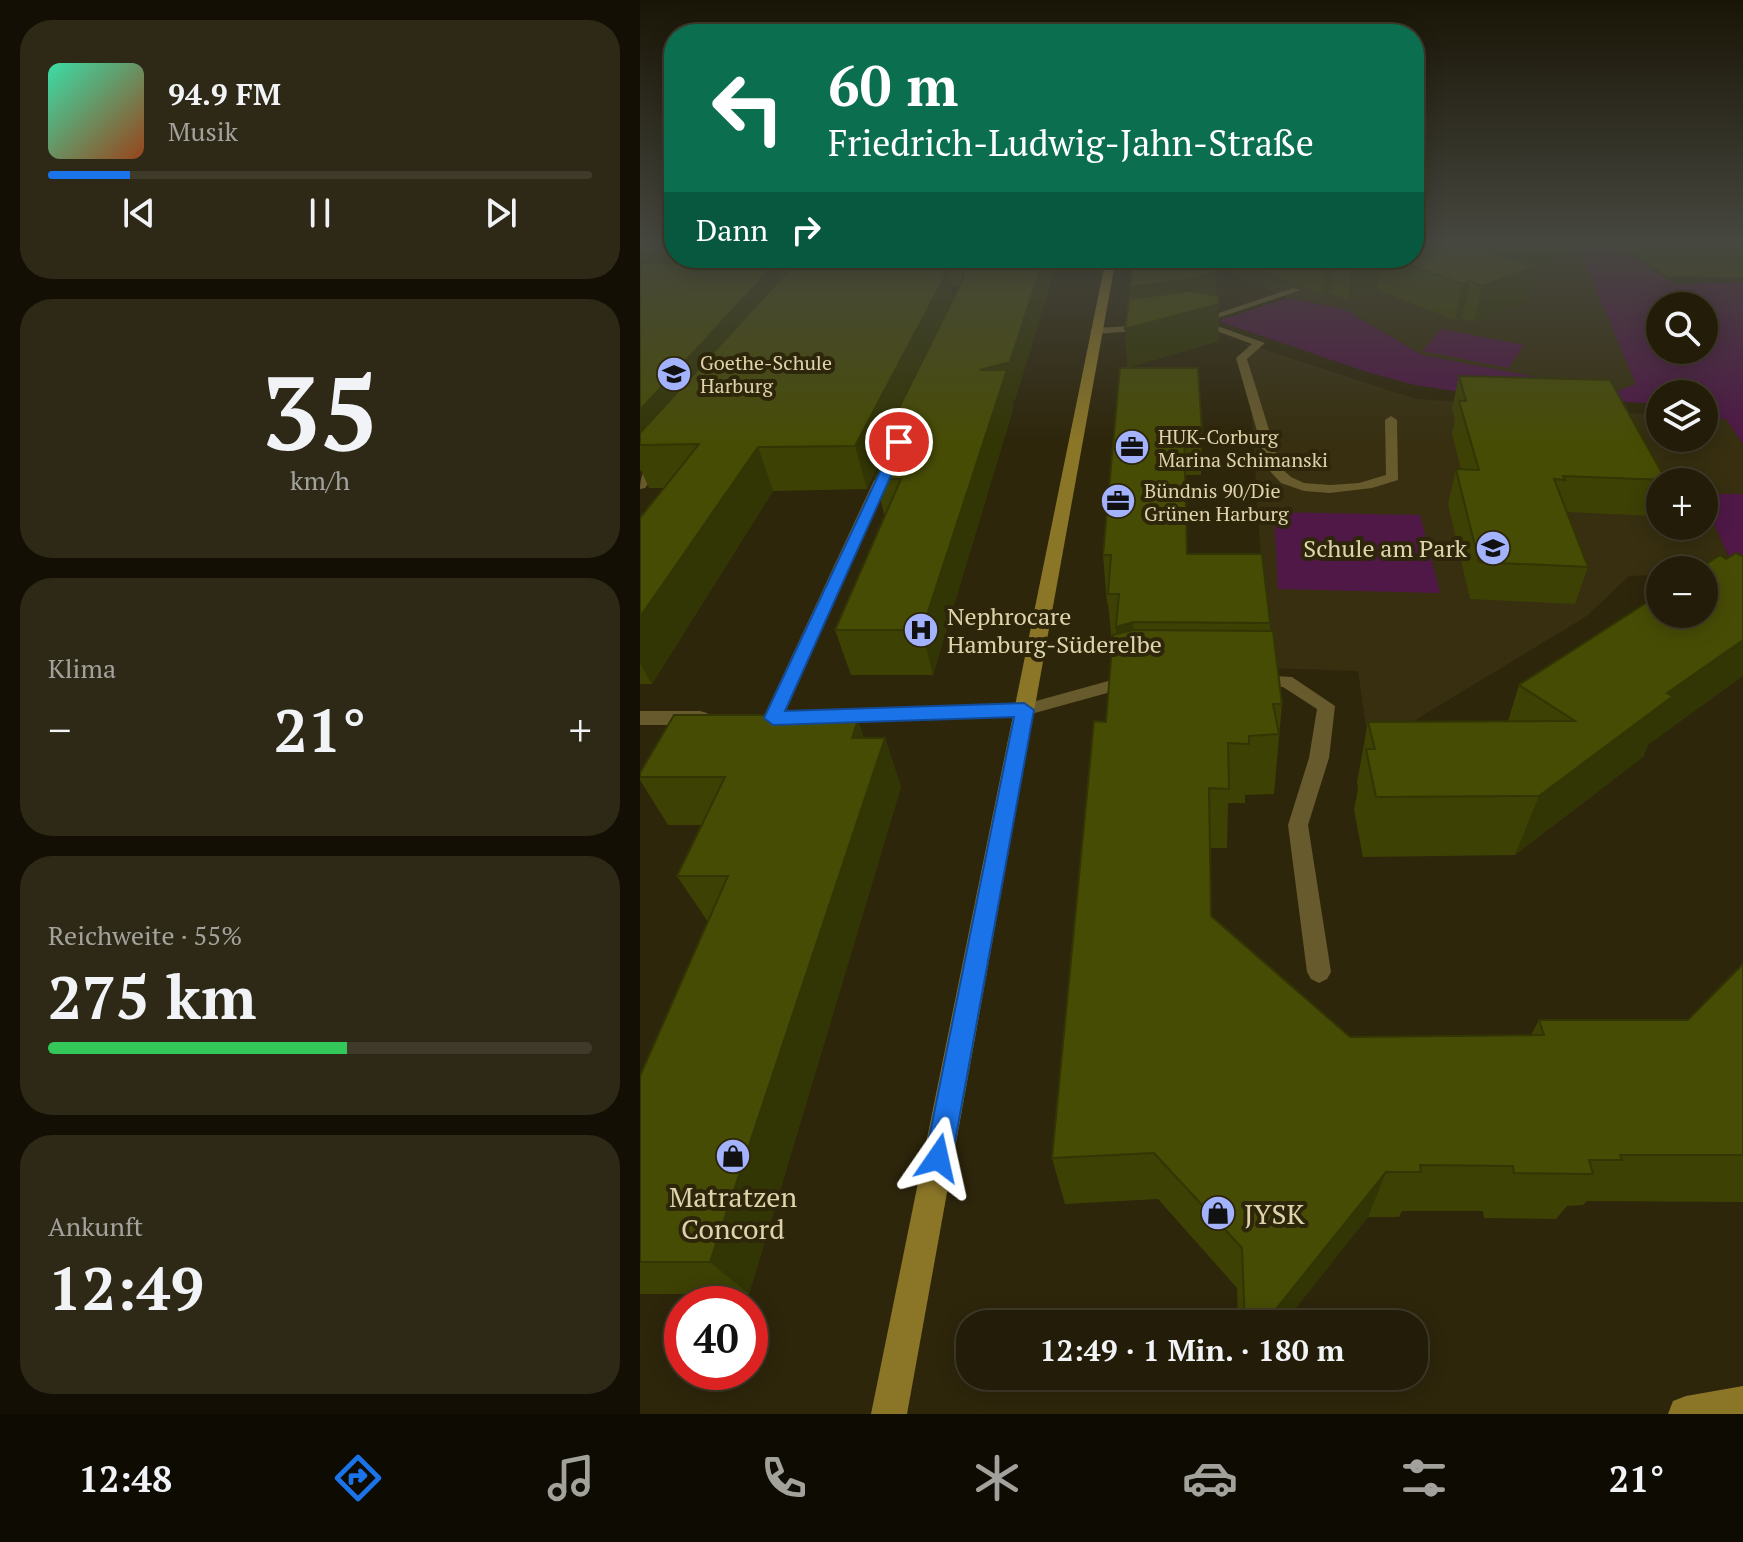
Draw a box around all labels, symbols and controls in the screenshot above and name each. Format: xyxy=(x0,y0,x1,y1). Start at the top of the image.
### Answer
text: 60 m xyxy=(828,48,958,122)
icon: left xyxy=(696,56,800,160)
text: 94.9 FM xyxy=(168,74,281,114)
text: Musik xyxy=(168,114,238,148)
text: Friedrich-Ludwig-Jahn-Straße xyxy=(828,119,1314,166)
icon: previous xyxy=(117,191,161,235)
icon: pause xyxy=(298,191,342,235)
icon: next xyxy=(479,191,523,235)
icon: right xyxy=(784,208,828,252)
text: Dann xyxy=(696,210,768,250)
map controls xyxy=(1646,292,1718,628)
button: search xyxy=(1646,292,1718,364)
text: 35 xyxy=(261,342,379,480)
place label: Goethe-Schule Harburg xyxy=(700,349,832,399)
school or university icon: Goethe-Schule Harburg xyxy=(655,355,693,393)
button: layers xyxy=(1646,380,1718,452)
pin xyxy=(865,408,933,476)
icon: arrive xyxy=(877,420,921,464)
place label: HUK-Corburg Marina Schimanski xyxy=(1158,423,1328,473)
office icon: HUK-Corburg Marina Schimanski xyxy=(1113,428,1151,466)
text: km/h xyxy=(290,463,350,497)
button: + xyxy=(1646,468,1718,540)
place label: Bündnis 90/Die Grünen Harburg xyxy=(1144,477,1289,527)
office icon: Bündnis 90/Die Grünen Harburg xyxy=(1099,482,1137,520)
school or university icon: Schule am Park xyxy=(1474,529,1512,567)
place label: Schule am Park xyxy=(1303,532,1468,564)
button: − xyxy=(1646,556,1718,628)
place label: Nephrocare Hamburg-Süderelbe xyxy=(947,600,1162,660)
hospital icon: Nephrocare Hamburg-Süderelbe xyxy=(902,611,940,649)
text: Klima xyxy=(48,651,116,685)
text: 21° xyxy=(274,690,366,769)
text: − xyxy=(48,700,71,759)
text: + xyxy=(569,700,592,759)
text: Reichweite · 55% xyxy=(48,918,242,952)
text: 275 km xyxy=(48,957,256,1036)
position arrow xyxy=(896,1116,980,1200)
shop icon: Matratzen Concord xyxy=(714,1137,752,1175)
place label: Matratzen Concord xyxy=(669,1178,797,1247)
shop icon: JYSK xyxy=(1199,1194,1237,1232)
place label: JYSK xyxy=(1244,1195,1306,1232)
text: Ankunft xyxy=(48,1209,143,1243)
text: 12:49 xyxy=(48,1248,204,1327)
speed limit sign: 40 xyxy=(664,1286,768,1390)
text: 12:49 · 1 Min. · 180 m xyxy=(1040,1330,1344,1370)
icon: directions xyxy=(330,1450,386,1506)
icon: music xyxy=(543,1450,599,1506)
icon: phone xyxy=(756,1450,812,1506)
icon: climate xyxy=(969,1450,1025,1506)
icon: car xyxy=(1182,1450,1238,1506)
icon: filters xyxy=(1396,1450,1452,1506)
text: 12:48 xyxy=(79,1455,172,1502)
text: 21° xyxy=(1609,1455,1664,1502)

